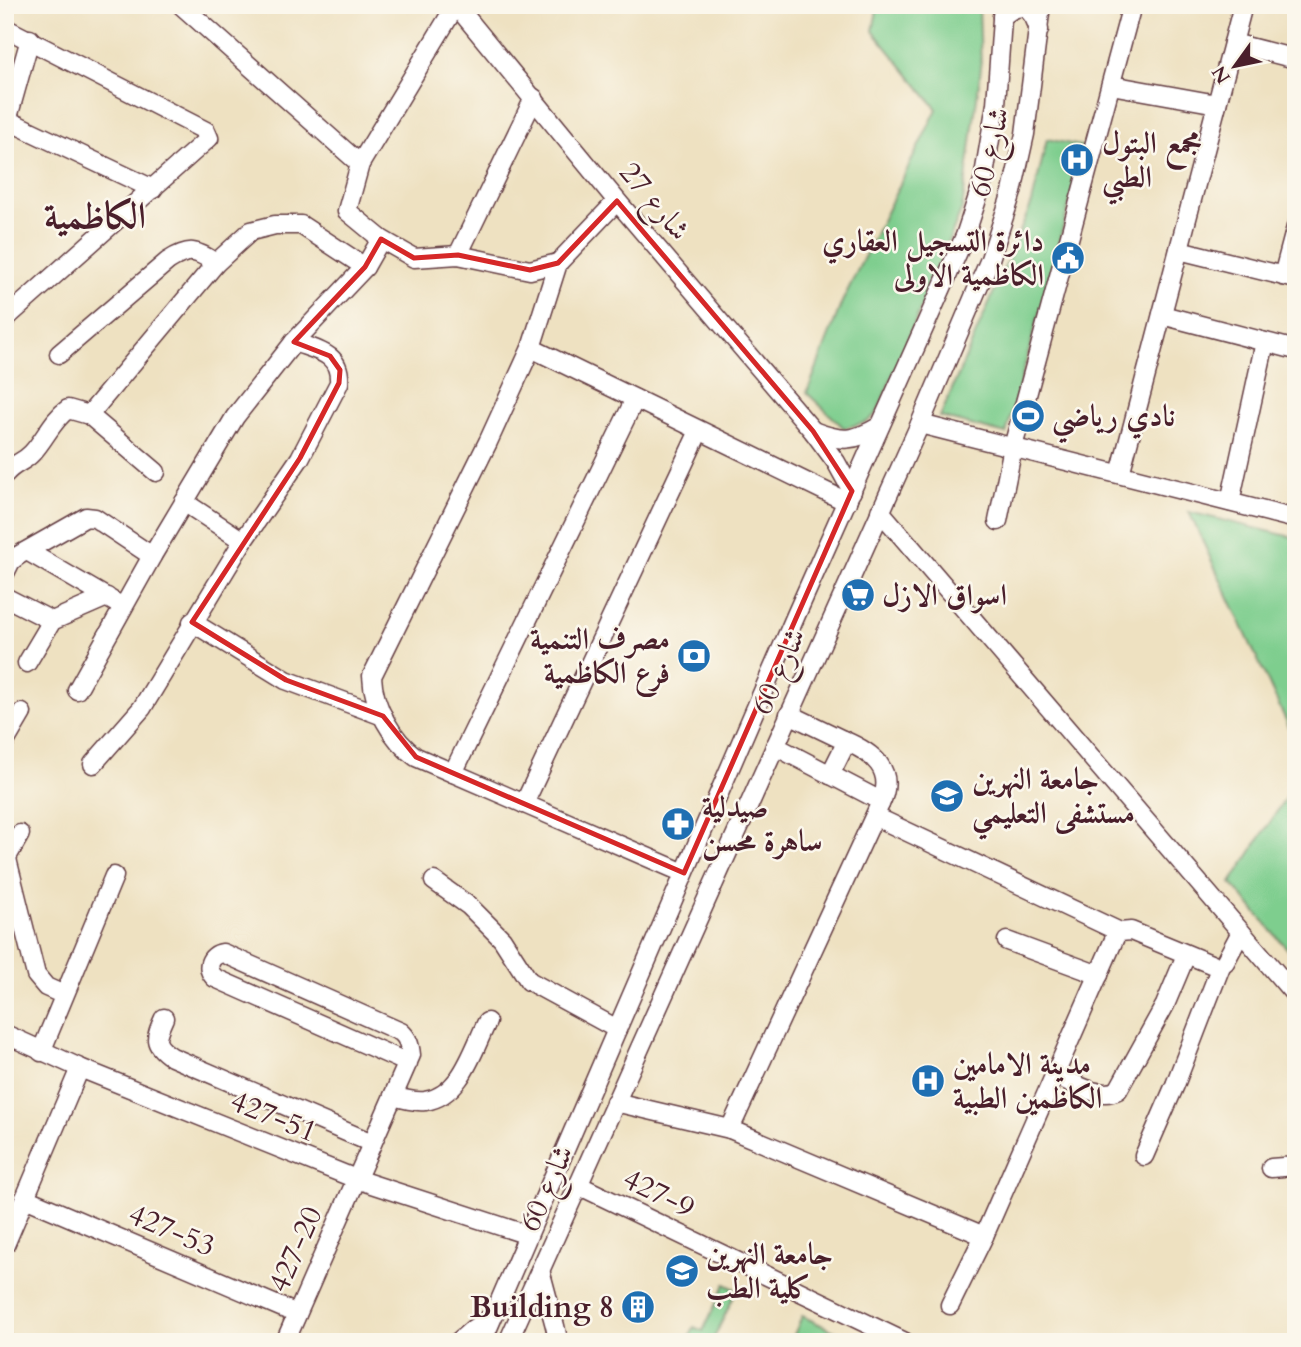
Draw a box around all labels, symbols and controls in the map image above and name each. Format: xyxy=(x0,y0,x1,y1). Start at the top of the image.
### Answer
north arrow xyxy=(1200,32,1270,102)
text: N xyxy=(1206,60,1237,89)
street label: شارع 60 xyxy=(959,103,1024,202)
place label: مجمع البتول الطبي xyxy=(1102,123,1202,205)
hospital icon: مجمع البتول الطبي xyxy=(1058,141,1096,179)
street label: شارع 27 xyxy=(607,153,700,252)
district label: الكاظمية xyxy=(44,191,146,241)
place label: دائرة التسجيل العقاري الكاظمية الاولى xyxy=(822,221,1044,296)
public building icon: دائرة التسجيل العقاري الكاظمية الاولى xyxy=(1049,239,1087,277)
place label: نادي رياضي xyxy=(1052,396,1175,444)
sports icon: نادي رياضي xyxy=(1009,397,1047,435)
place label: اسواق الازل xyxy=(882,575,1007,616)
supermarket icon: اسواق الازل xyxy=(839,576,877,614)
place label: مصرف التنمية فرع الكاظمية xyxy=(530,619,670,697)
street label: شارع 60 xyxy=(741,621,819,723)
bank icon: مصرف التنمية فرع الكاظمية xyxy=(675,637,713,675)
place label: جامعة النهرين مستشفى التعليمي xyxy=(972,759,1135,840)
school or university icon: جامعة النهرين مستشفى التعليمي xyxy=(928,777,966,815)
place label: صيدلية ساهرة محسن xyxy=(702,787,823,862)
pharmacy icon: صيدلية ساهرة محسن xyxy=(659,805,697,843)
place label: مدينة الامامين الكاظمين الطبية xyxy=(953,1044,1102,1119)
hospital icon: مدينة الامامين الكاظمين الطبية xyxy=(909,1062,947,1100)
street label: 427-51 xyxy=(224,1081,323,1152)
street label: شارع 60 xyxy=(509,1138,587,1240)
street label: 427-9 xyxy=(616,1159,701,1228)
street label: 427-53 xyxy=(122,1194,221,1267)
street label: 427-20 xyxy=(258,1200,333,1299)
place label: جامعة النهرين كلية الطب xyxy=(706,1234,833,1309)
school or university icon: جامعة النهرين كلية الطب xyxy=(663,1252,701,1290)
place label: Building 8 xyxy=(470,1287,614,1328)
building icon: Building 8 xyxy=(619,1288,657,1326)

